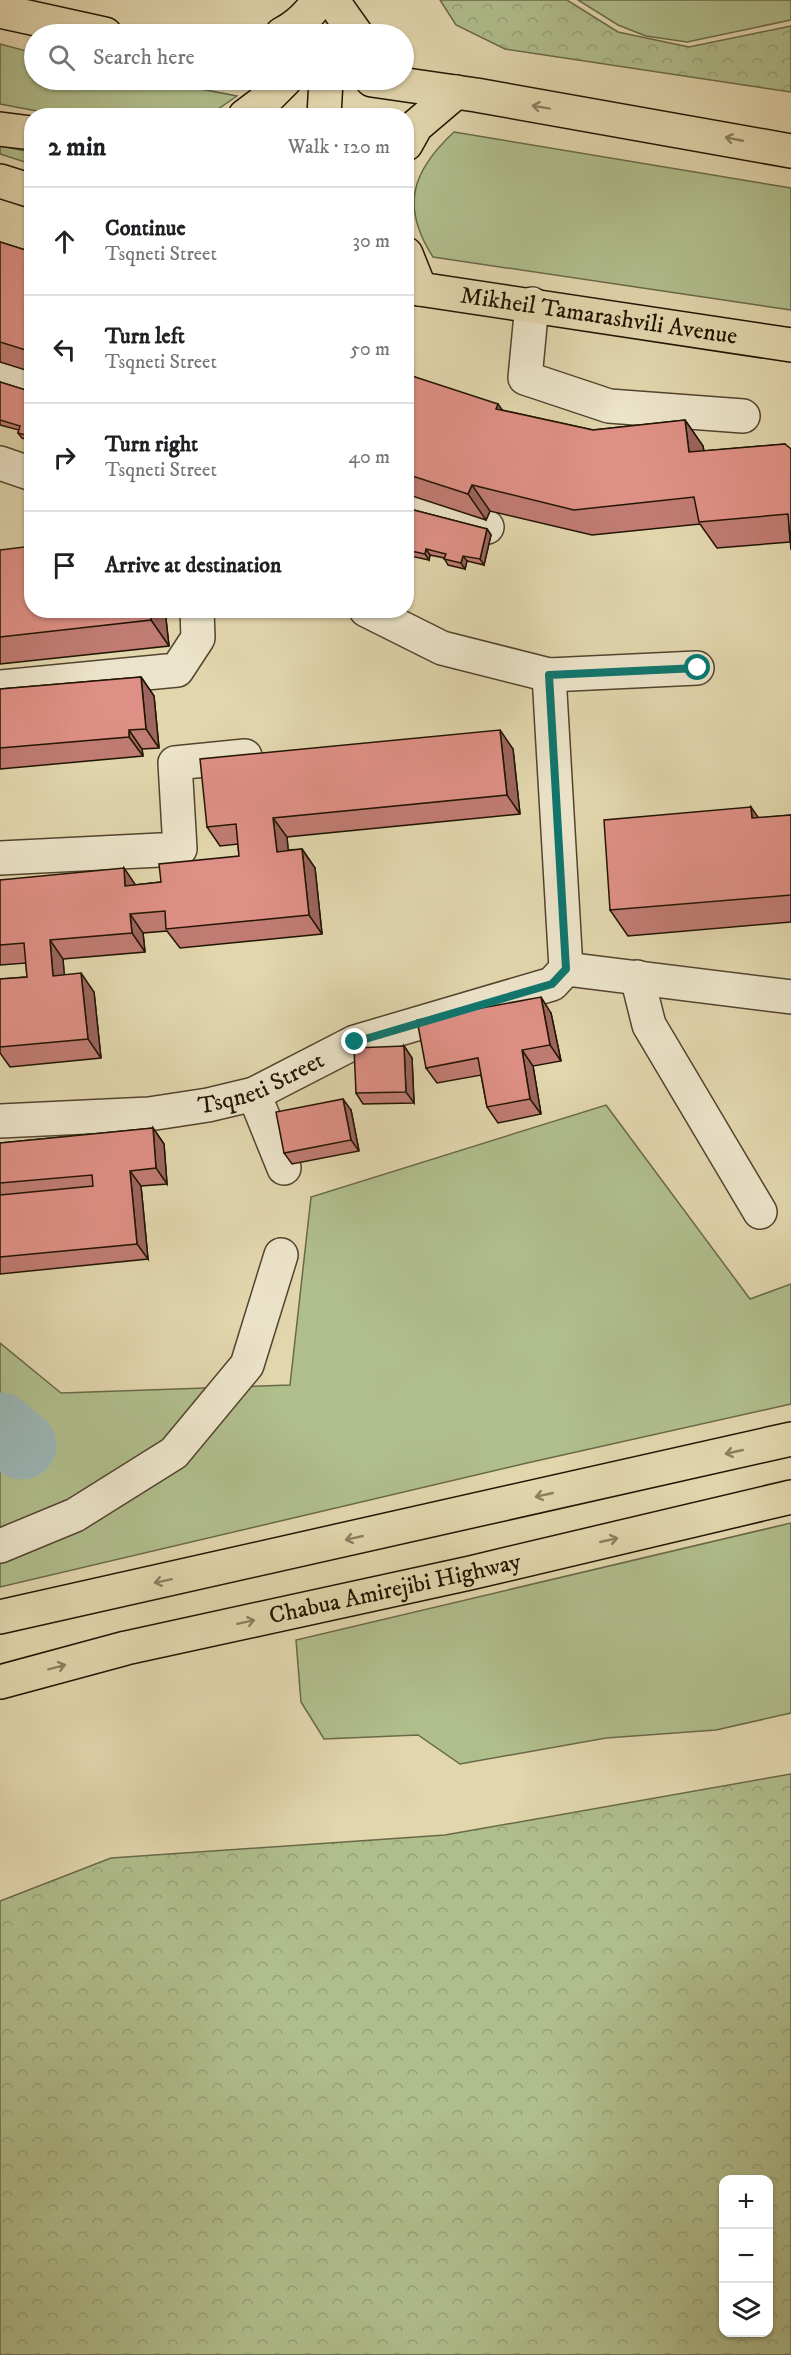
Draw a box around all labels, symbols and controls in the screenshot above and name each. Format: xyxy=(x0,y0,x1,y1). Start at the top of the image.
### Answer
search box xyxy=(24,24,414,90)
icon: search xyxy=(45,41,78,74)
text: Search here xyxy=(93,44,195,71)
one-way arrow xyxy=(532,101,552,112)
text: 2 min xyxy=(48,131,106,164)
one-way arrow xyxy=(724,134,744,145)
text: Walk · 120 m xyxy=(288,135,390,160)
text: Continue xyxy=(105,215,186,242)
icon: ahead xyxy=(48,225,81,258)
text: 30 m xyxy=(352,229,390,254)
text: Tsqneti Street xyxy=(105,242,217,267)
street label: Mikheil Tamarashvili Avenue xyxy=(458,280,739,352)
text: Turn left xyxy=(105,323,185,350)
icon: left xyxy=(48,333,81,366)
text: 50 m xyxy=(350,337,390,362)
text: Tsqneti Street xyxy=(105,350,217,375)
text: Turn right xyxy=(105,431,198,458)
icon: right xyxy=(48,441,81,474)
text: 40 m xyxy=(348,445,390,470)
text: Tsqneti Street xyxy=(105,458,217,483)
icon: arrive xyxy=(48,549,81,582)
text: Arrive at destination xyxy=(105,552,282,579)
route start xyxy=(684,654,710,680)
route end xyxy=(341,1028,367,1054)
street label: Tsqneti Street xyxy=(196,1045,330,1121)
one-way arrow xyxy=(725,1447,744,1458)
one-way arrow xyxy=(535,1490,554,1502)
one-way arrow xyxy=(344,1533,363,1545)
one-way arrow xyxy=(599,1533,618,1545)
street label: Chabua Amirejibi Highway xyxy=(266,1546,525,1631)
one-way arrow xyxy=(154,1575,173,1587)
one-way arrow xyxy=(236,1616,256,1627)
one-way arrow xyxy=(47,1660,66,1672)
map controls xyxy=(719,2175,773,2337)
button: + xyxy=(719,2175,773,2229)
button: − xyxy=(719,2229,773,2283)
button: layers xyxy=(719,2283,773,2337)

